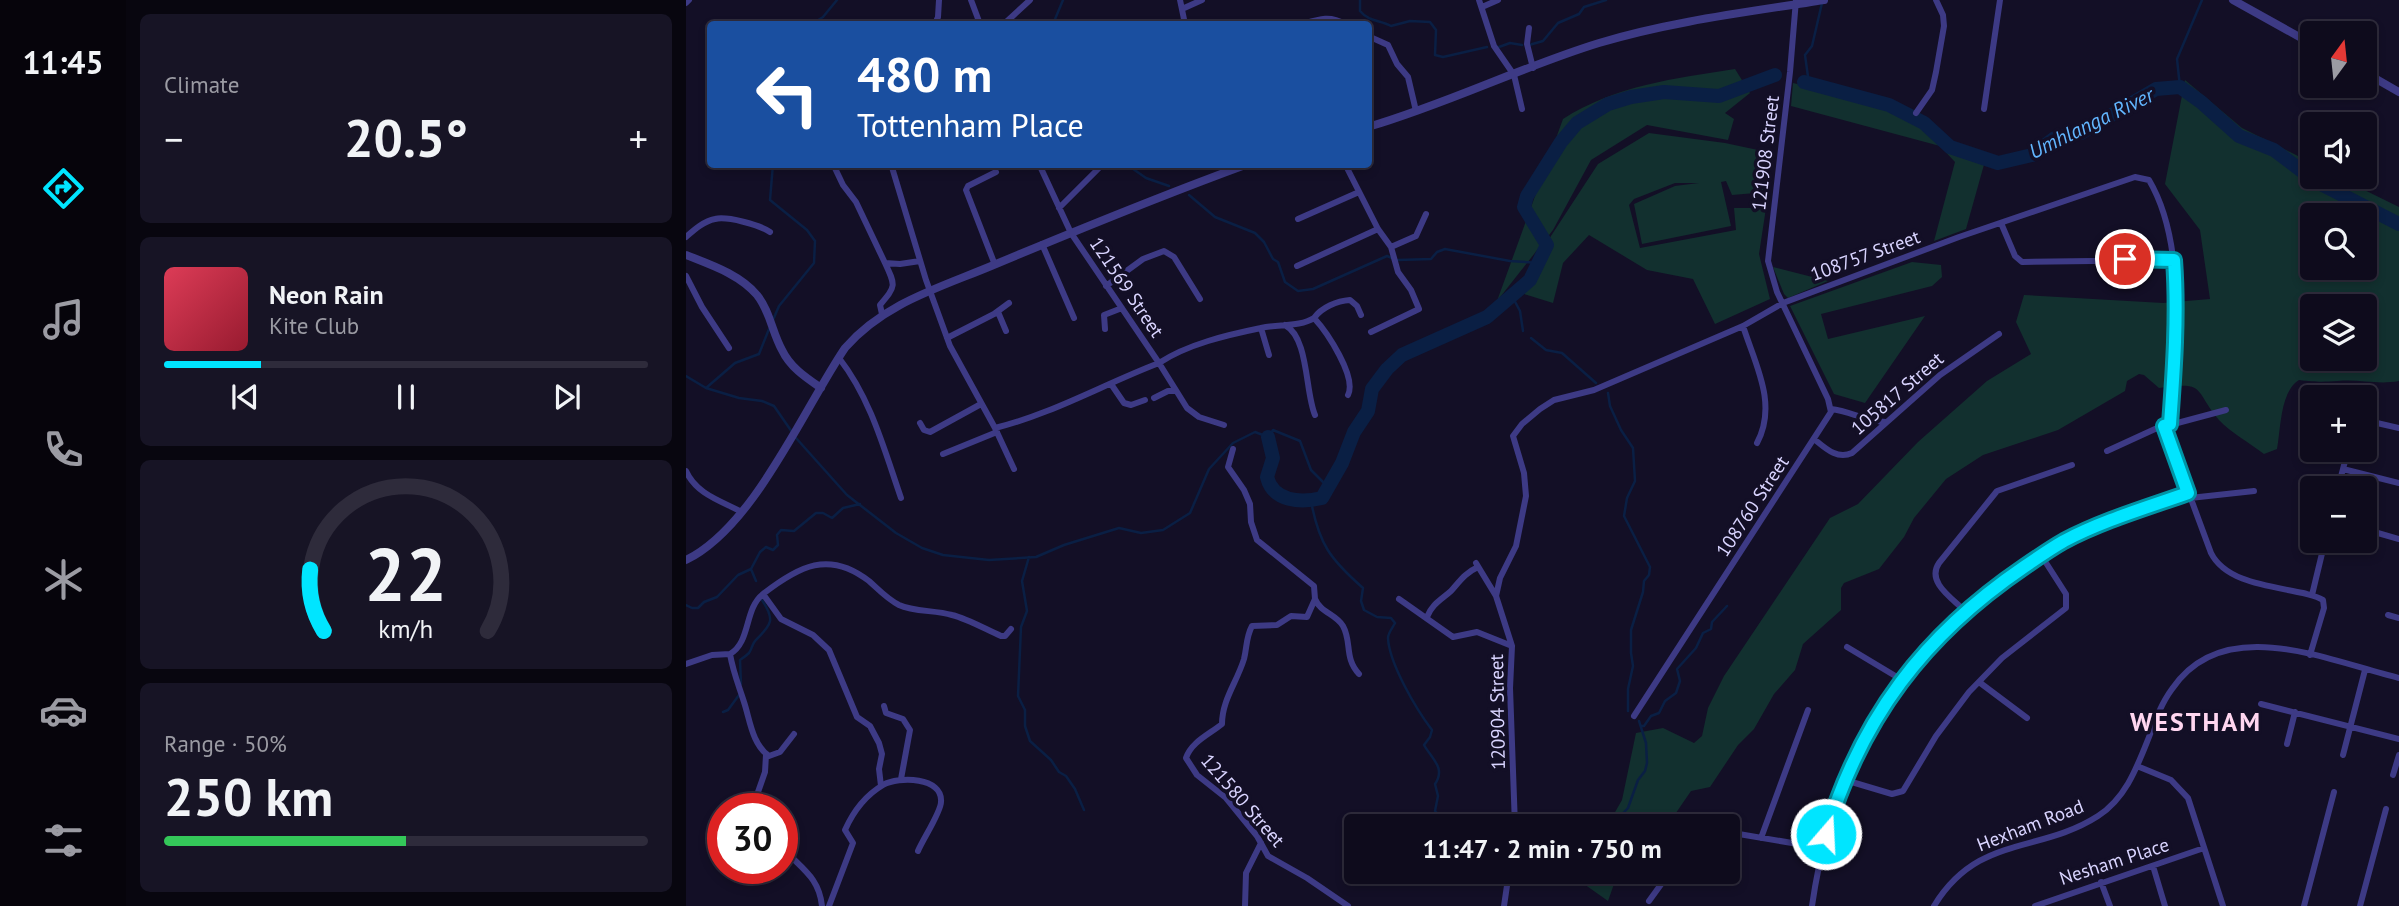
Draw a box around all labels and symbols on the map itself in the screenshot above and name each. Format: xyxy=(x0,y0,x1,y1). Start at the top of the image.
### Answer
north arrow xyxy=(2300,21,2376,98)
water label: Umhlanga River xyxy=(2024,80,2160,165)
street label: 121908 Street xyxy=(1746,94,1784,212)
street label: 108757 Street xyxy=(1807,224,1924,286)
pin xyxy=(2095,229,2155,289)
street label: 121569 Street xyxy=(1085,232,1170,342)
street label: 105817 Street xyxy=(1846,346,1949,440)
street label: 108760 Street xyxy=(1710,450,1794,561)
street label: 120904 Street xyxy=(1484,653,1510,770)
district label: WESTHAM xyxy=(2130,705,2262,738)
street label: 121580 Street xyxy=(1196,748,1290,852)
speed limit sign: 30 xyxy=(707,793,798,884)
street label: Hexham Road xyxy=(1973,794,2087,856)
position arrow xyxy=(1789,797,1863,871)
street label: Nesham Place xyxy=(2056,832,2172,890)

